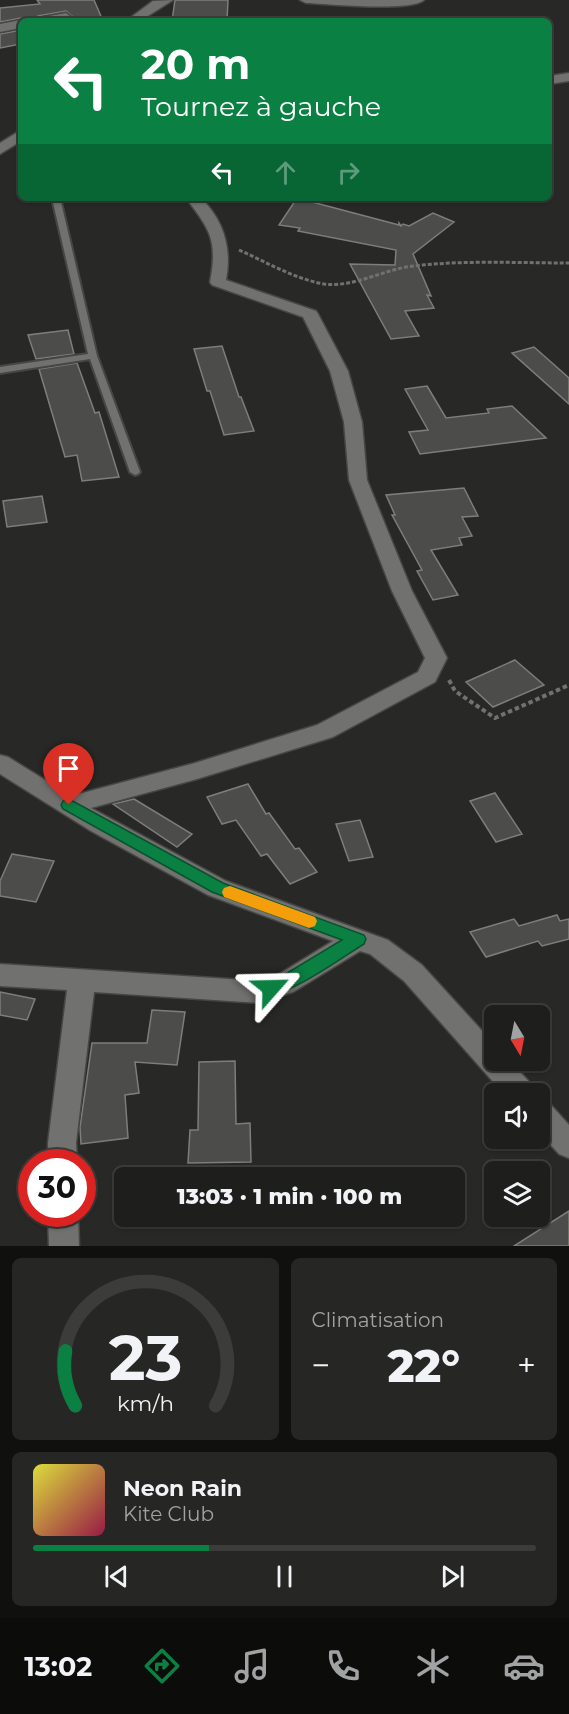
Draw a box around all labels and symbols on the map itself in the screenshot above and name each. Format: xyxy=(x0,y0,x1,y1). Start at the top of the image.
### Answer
pin xyxy=(43,743,94,805)
position arrow xyxy=(239,956,303,1020)
north arrow xyxy=(484,1005,550,1071)
speed limit sign: 30 xyxy=(18,1149,96,1227)

